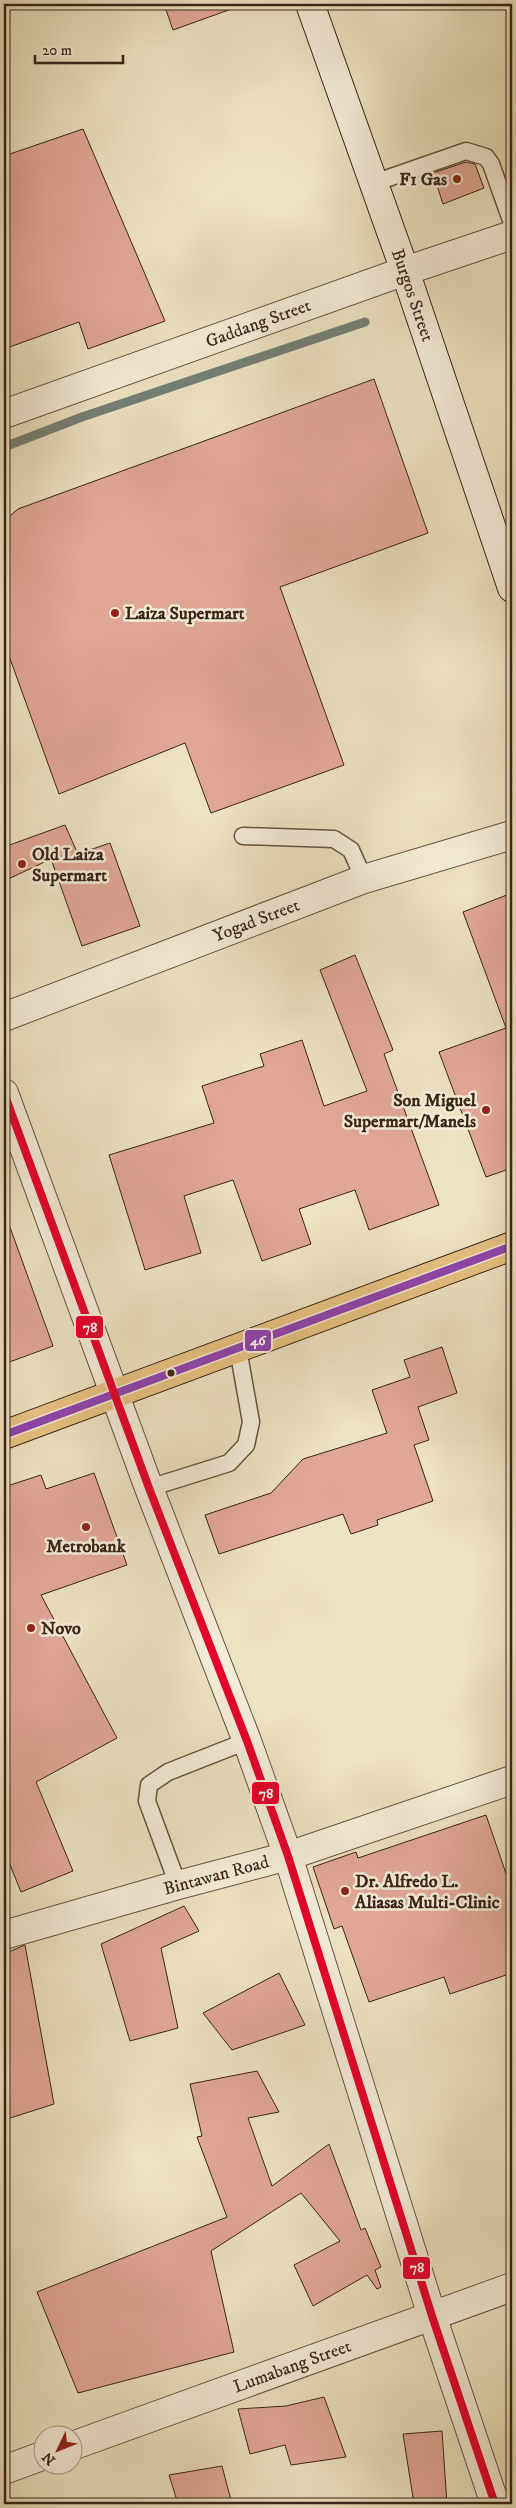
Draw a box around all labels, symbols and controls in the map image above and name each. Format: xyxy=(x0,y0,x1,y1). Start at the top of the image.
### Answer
scale bar xyxy=(35,32,122,64)
text: 20 m xyxy=(42,41,72,60)
place label: F1 Gas xyxy=(399,169,447,191)
marker: F1 Gas xyxy=(451,173,463,185)
street label: Burgos Street xyxy=(386,246,438,345)
street label: Gaddang Street xyxy=(203,295,314,353)
place label: Laiza Supermart xyxy=(125,603,245,625)
marker: Laiza Supermart xyxy=(109,607,121,619)
place label: Old Laiza Supermart xyxy=(32,844,107,887)
marker: Old Laiza Supermart xyxy=(16,858,28,870)
street label: Yogad Street xyxy=(210,894,303,947)
place label: Son Miguel Supermart/Manels xyxy=(344,1090,477,1133)
marker: Son Miguel Supermart/Manels xyxy=(480,1104,492,1116)
line badge: 78 xyxy=(75,1315,104,1339)
text: 78 xyxy=(83,1319,97,1337)
line badge: 46 xyxy=(244,1329,272,1352)
text: 46 xyxy=(249,1332,266,1350)
unlabelled marker xyxy=(166,1368,176,1378)
marker: Metrobank xyxy=(80,1521,92,1533)
place label: Metrobank xyxy=(46,1536,127,1558)
place label: Novo xyxy=(41,1618,81,1640)
marker: Novo xyxy=(25,1622,37,1634)
line badge: 78 xyxy=(251,1781,280,1805)
text: 78 xyxy=(259,1785,273,1803)
street label: Bintawan Road xyxy=(161,1851,271,1901)
place label: Dr. Alfredo L. Aliasas Multi-Clinic xyxy=(354,1871,500,1914)
marker: Dr. Alfredo L. Aliasas Multi-Clinic xyxy=(339,1885,351,1897)
line badge: 78 xyxy=(402,2256,431,2280)
text: 78 xyxy=(410,2259,424,2277)
street label: Lumabang Street xyxy=(231,2335,354,2398)
north arrow xyxy=(32,2426,82,2476)
text: N xyxy=(38,2447,60,2469)

